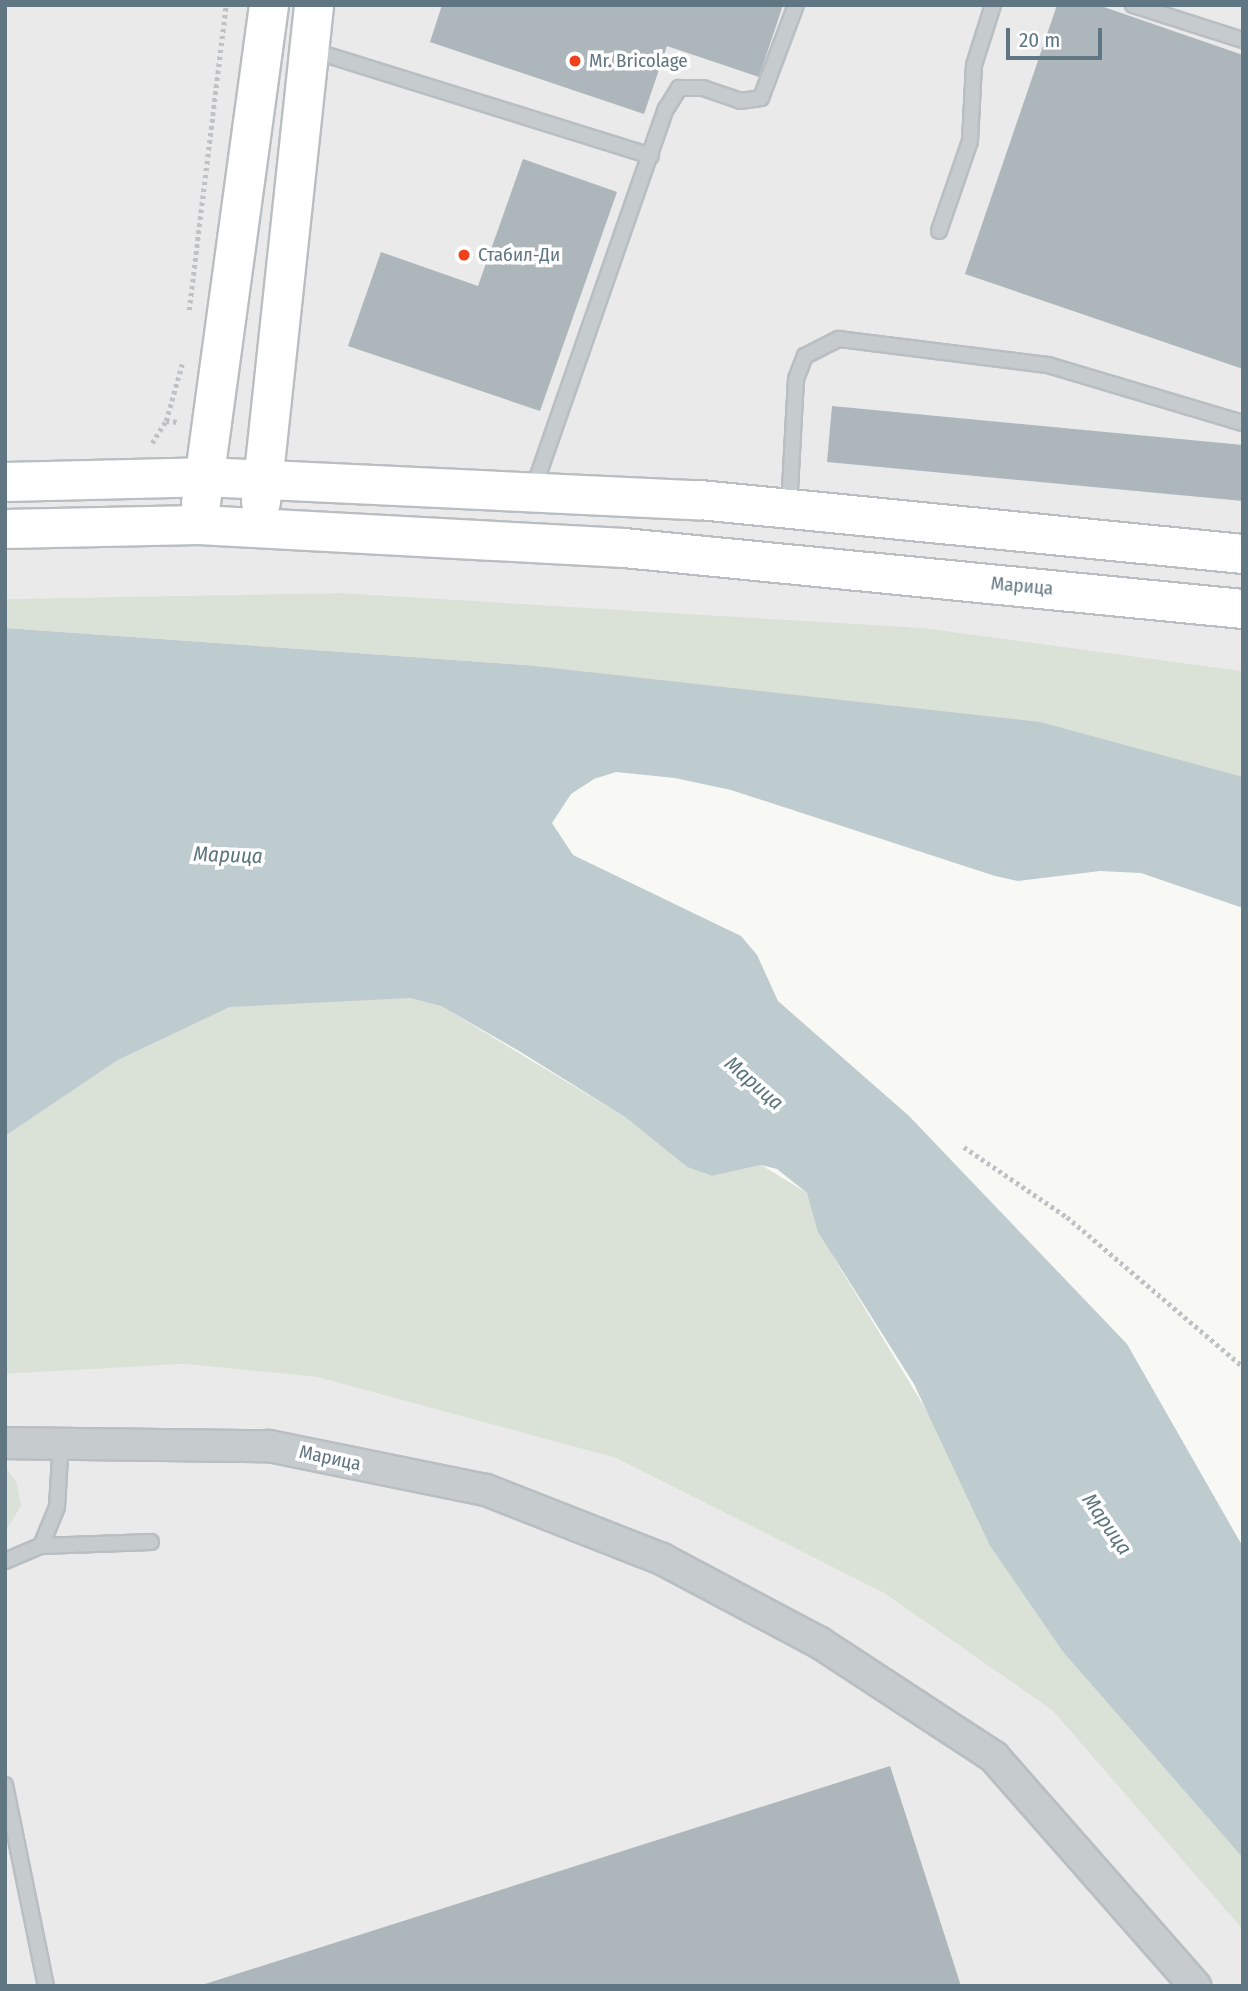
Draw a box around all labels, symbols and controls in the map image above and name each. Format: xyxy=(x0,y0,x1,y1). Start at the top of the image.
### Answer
scale bar xyxy=(1010,14,1106,58)
text: 20 m xyxy=(1019,27,1060,53)
place label: Mr. Bricolage xyxy=(589,50,688,72)
marker: Mr. Bricolage xyxy=(567,53,583,69)
place label: Стабил-Ди xyxy=(478,244,560,266)
marker: Стабил-Ди xyxy=(456,247,472,263)
street label: Марица xyxy=(990,572,1054,600)
water label: Марица xyxy=(193,841,263,869)
water label: Марица xyxy=(720,1051,788,1115)
street label: Марица xyxy=(297,1440,363,1476)
water label: Марица xyxy=(1077,1488,1137,1560)

